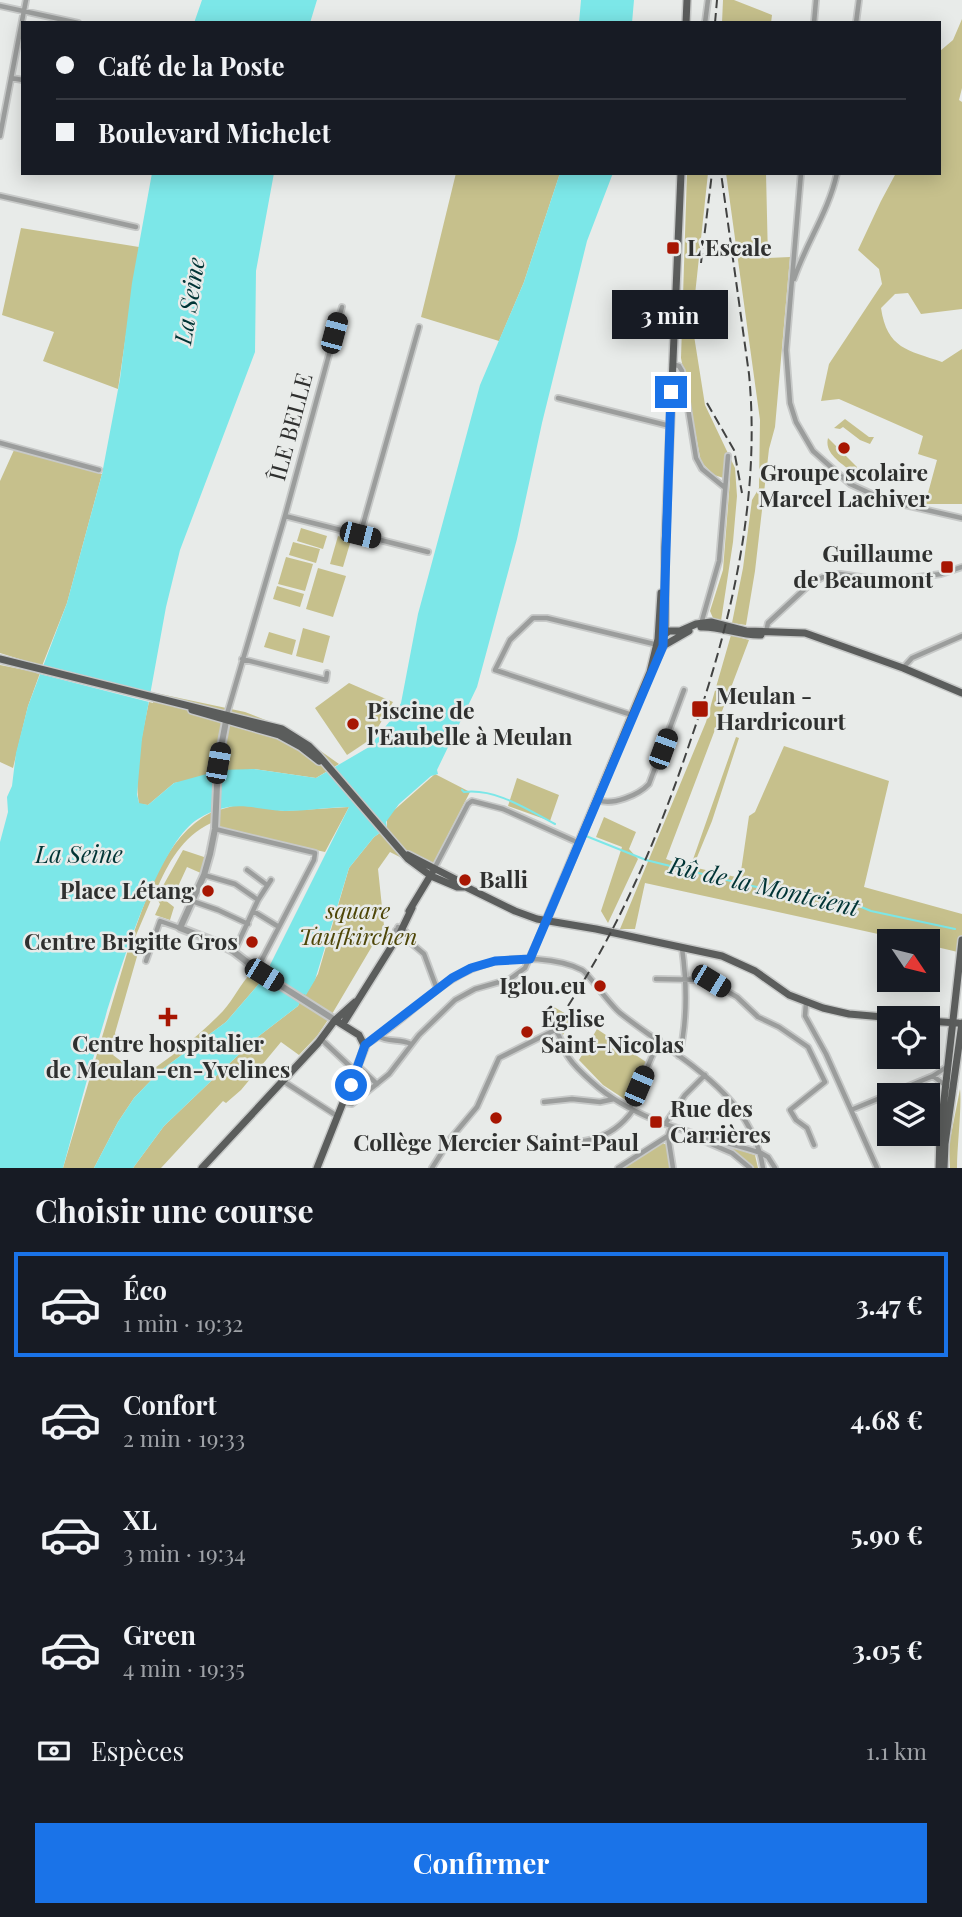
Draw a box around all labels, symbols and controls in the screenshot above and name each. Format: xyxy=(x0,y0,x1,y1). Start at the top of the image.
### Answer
text: Café de la Poste xyxy=(98,48,285,83)
text: Boulevard Michelet xyxy=(98,115,331,150)
place label: L'Escale xyxy=(687,231,772,262)
marker: L'Escale xyxy=(665,240,681,256)
water label: La Seine xyxy=(165,255,211,348)
callout: 3 min xyxy=(613,290,729,340)
text: 3 min xyxy=(641,299,699,330)
car xyxy=(319,310,350,356)
street label: ÎLE BELLE xyxy=(260,369,319,485)
route end xyxy=(655,376,687,408)
marker: Groupe scolaire Marcel Lachiver xyxy=(836,440,852,456)
place label: Groupe scolaire Marcel Lachiver xyxy=(758,456,930,513)
car xyxy=(338,520,383,550)
place label: Guillaume de Beaumont xyxy=(793,537,934,594)
marker: Guillaume de Beaumont xyxy=(939,559,955,575)
place label: Meulan - Hardricourt xyxy=(716,679,846,736)
place label: Piscine de l'Eaubelle à Meulan xyxy=(367,694,572,751)
marker: Meulan - Hardricourt xyxy=(690,699,710,719)
marker: Piscine de l'Eaubelle à Meulan xyxy=(345,716,361,732)
car xyxy=(646,726,681,772)
car xyxy=(205,740,232,786)
water label: La Seine xyxy=(34,837,123,869)
water label: Rû de la Montcient xyxy=(665,847,863,923)
place label: Balli xyxy=(479,863,528,894)
marker: Balli xyxy=(457,872,473,888)
place label: Place Létang xyxy=(60,874,194,905)
marker: Place Létang xyxy=(200,883,216,899)
park label: square Taufkirchen xyxy=(299,894,417,951)
place label: Centre Brigitte Gros xyxy=(24,925,238,956)
north arrow xyxy=(877,929,940,992)
map controls xyxy=(877,929,940,1146)
marker: Centre Brigitte Gros xyxy=(244,934,260,950)
car xyxy=(241,955,288,995)
car xyxy=(688,961,735,1001)
place label: Iglou.eu xyxy=(499,969,586,1000)
marker: Iglou.eu xyxy=(592,978,608,994)
place label: Église Saint-Nicolas xyxy=(541,1002,684,1059)
button: locate xyxy=(877,1006,940,1069)
marker: Centre hospitalier de Meulan-en-Yvelines xyxy=(158,1007,178,1027)
marker: Église Saint-Nicolas xyxy=(519,1024,535,1040)
place label: Centre hospitalier de Meulan-en-Yvelines xyxy=(46,1027,290,1084)
car xyxy=(622,1063,657,1109)
route start xyxy=(335,1069,367,1101)
button: layers xyxy=(877,1083,940,1146)
place label: Rue des Carrières xyxy=(670,1092,771,1149)
marker: Collège Mercier Saint-Paul xyxy=(488,1110,504,1126)
marker: Rue des Carrières xyxy=(648,1114,664,1130)
place label: Collège Mercier Saint-Paul xyxy=(353,1126,639,1157)
text: Choisir une course xyxy=(35,1188,314,1231)
text: Éco xyxy=(123,1272,167,1307)
icon: car xyxy=(39,1273,102,1336)
text: 3.47 € xyxy=(856,1287,923,1322)
text: 1 min · 19:32 xyxy=(123,1307,243,1338)
text: Confort xyxy=(123,1387,217,1422)
icon: car xyxy=(39,1388,102,1451)
text: 4.68 € xyxy=(850,1402,923,1437)
text: 2 min · 19:33 xyxy=(123,1422,245,1453)
text: XL xyxy=(123,1502,157,1537)
icon: car xyxy=(39,1503,102,1566)
text: 5.90 € xyxy=(850,1517,923,1552)
text: 3 min · 19:34 xyxy=(123,1537,246,1568)
text: Green xyxy=(123,1617,196,1652)
icon: car xyxy=(39,1618,102,1681)
text: 3.05 € xyxy=(852,1632,923,1667)
text: 4 min · 19:35 xyxy=(123,1652,245,1683)
icon: cash xyxy=(35,1732,73,1770)
text: Espèces xyxy=(91,1733,184,1768)
text: 1.1 km xyxy=(866,1735,927,1766)
button: Confirmer xyxy=(35,1823,927,1903)

